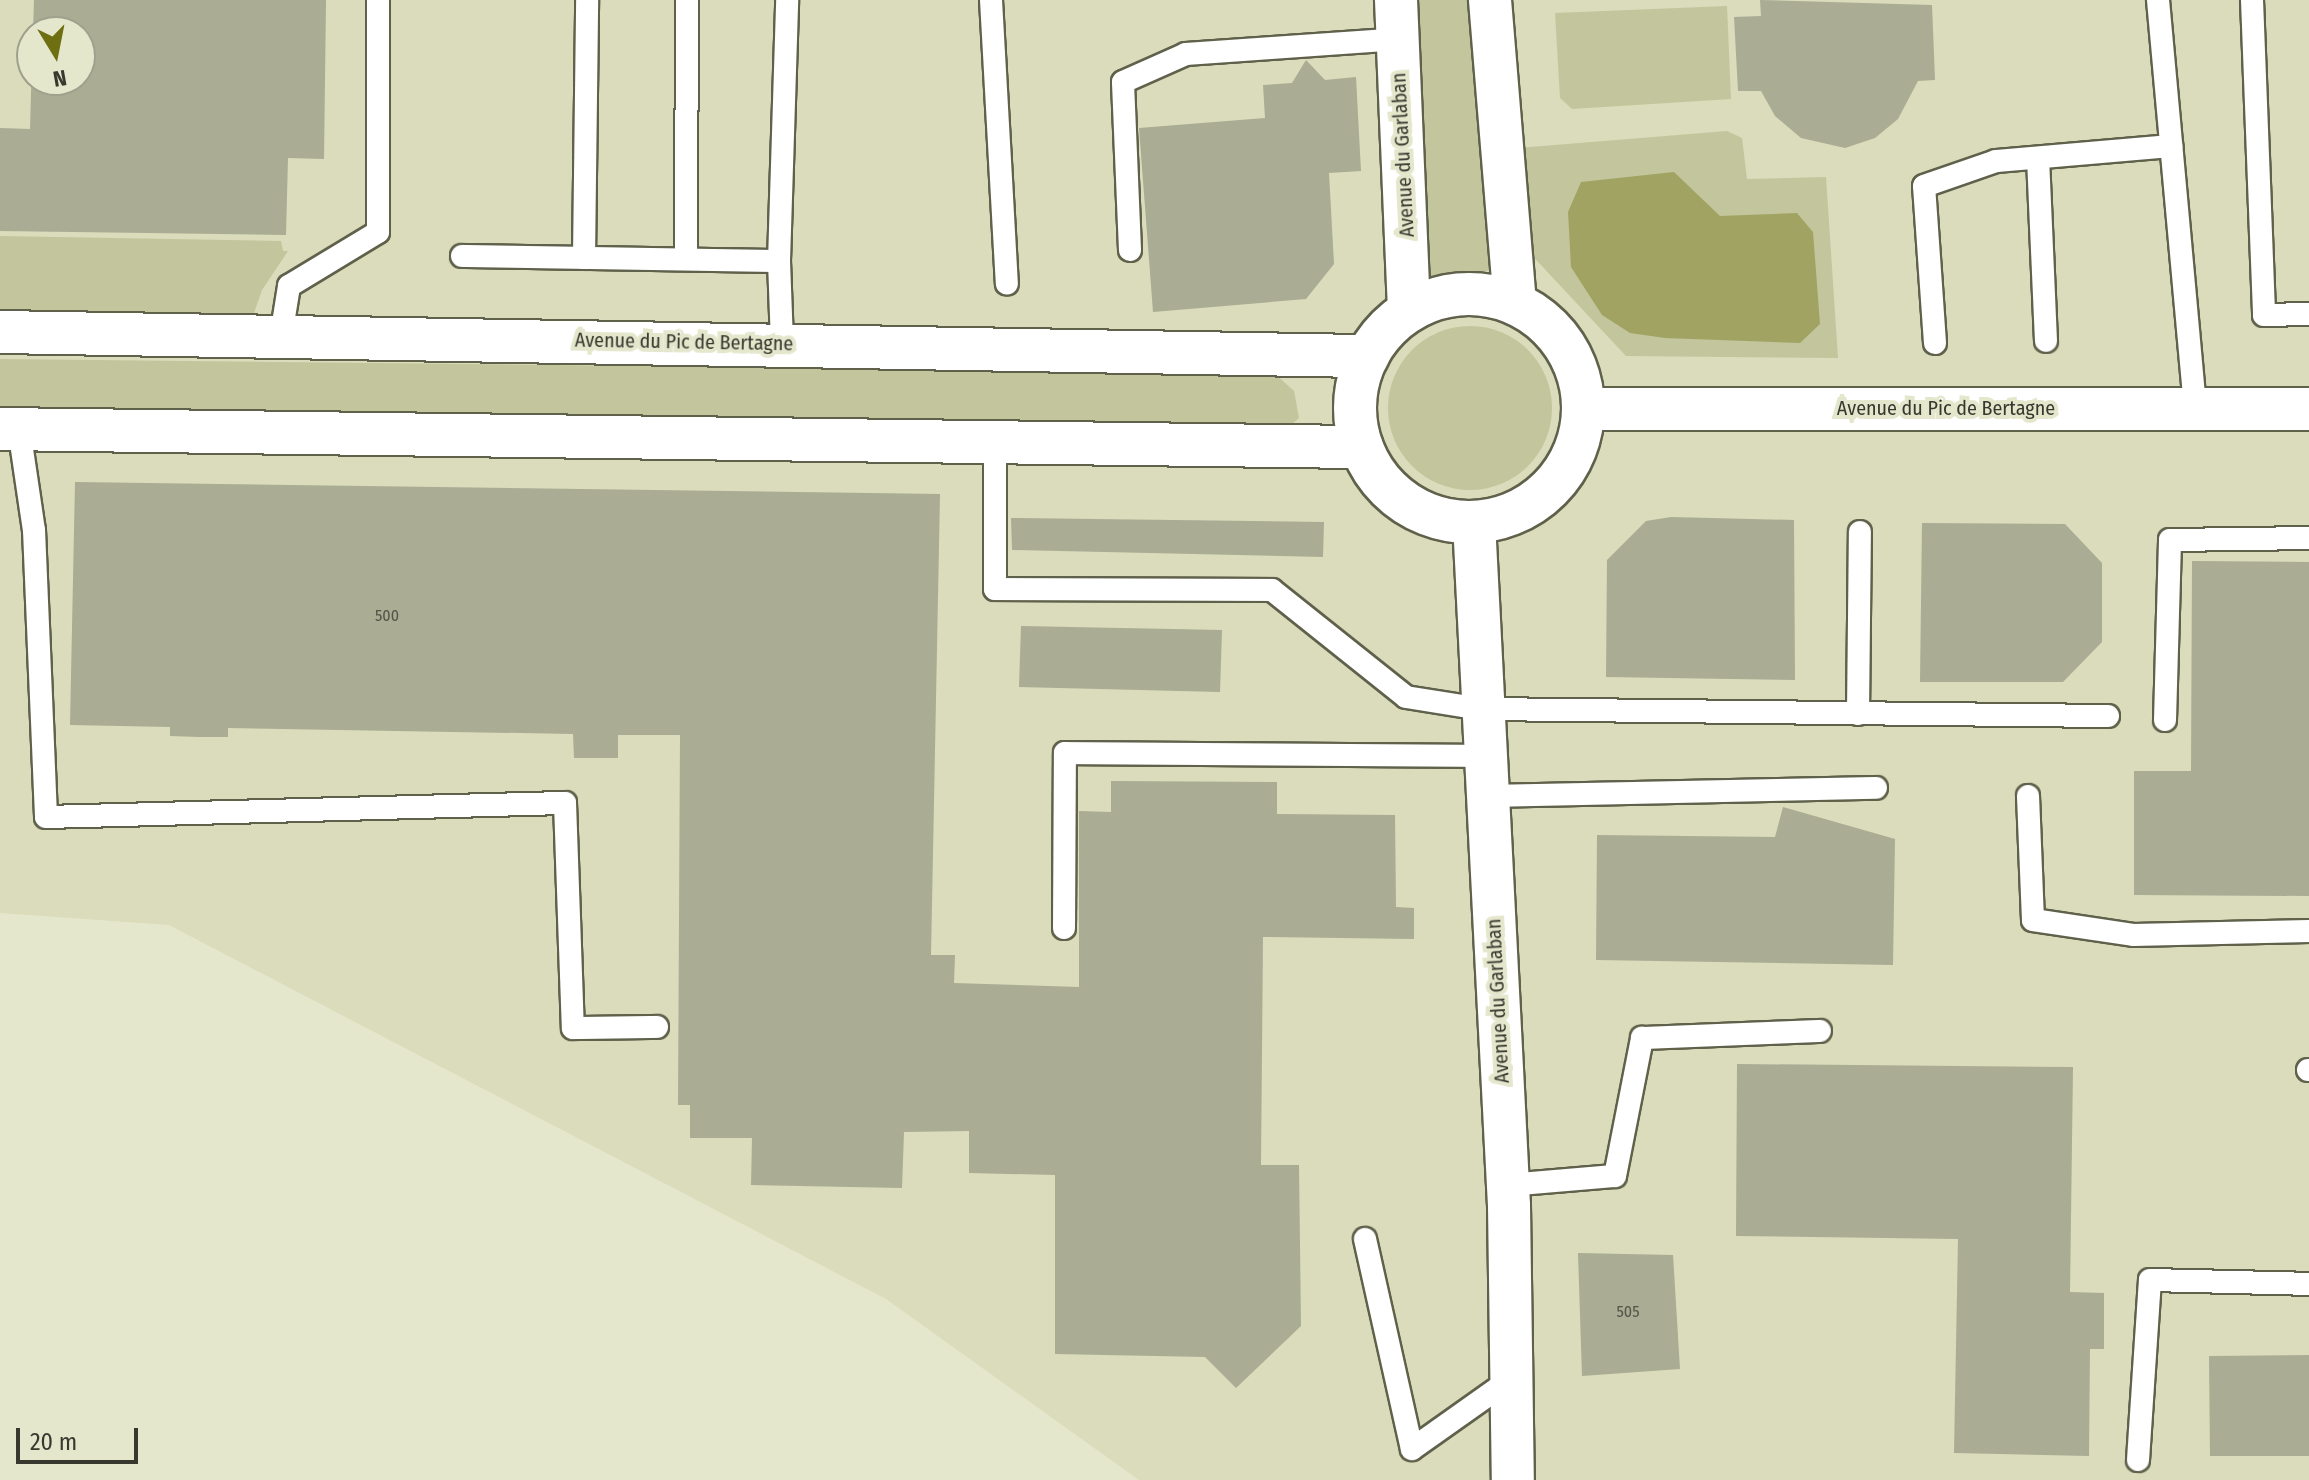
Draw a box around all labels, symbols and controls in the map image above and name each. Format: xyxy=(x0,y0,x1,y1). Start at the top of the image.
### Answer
north arrow xyxy=(16,16,96,96)
text: N xyxy=(51,64,69,93)
street label: Avenue du Garlaban xyxy=(1387,72,1419,238)
street label: Avenue du Pic de Bertagne xyxy=(575,328,793,356)
street label: Avenue du Pic de Bertagne xyxy=(1837,396,2055,420)
house number: 500 xyxy=(375,606,399,626)
street label: Avenue du Garlaban xyxy=(1482,918,1514,1084)
house number: 505 xyxy=(1616,1302,1640,1322)
scale bar xyxy=(20,1412,142,1462)
text: 20 m xyxy=(30,1428,77,1456)

